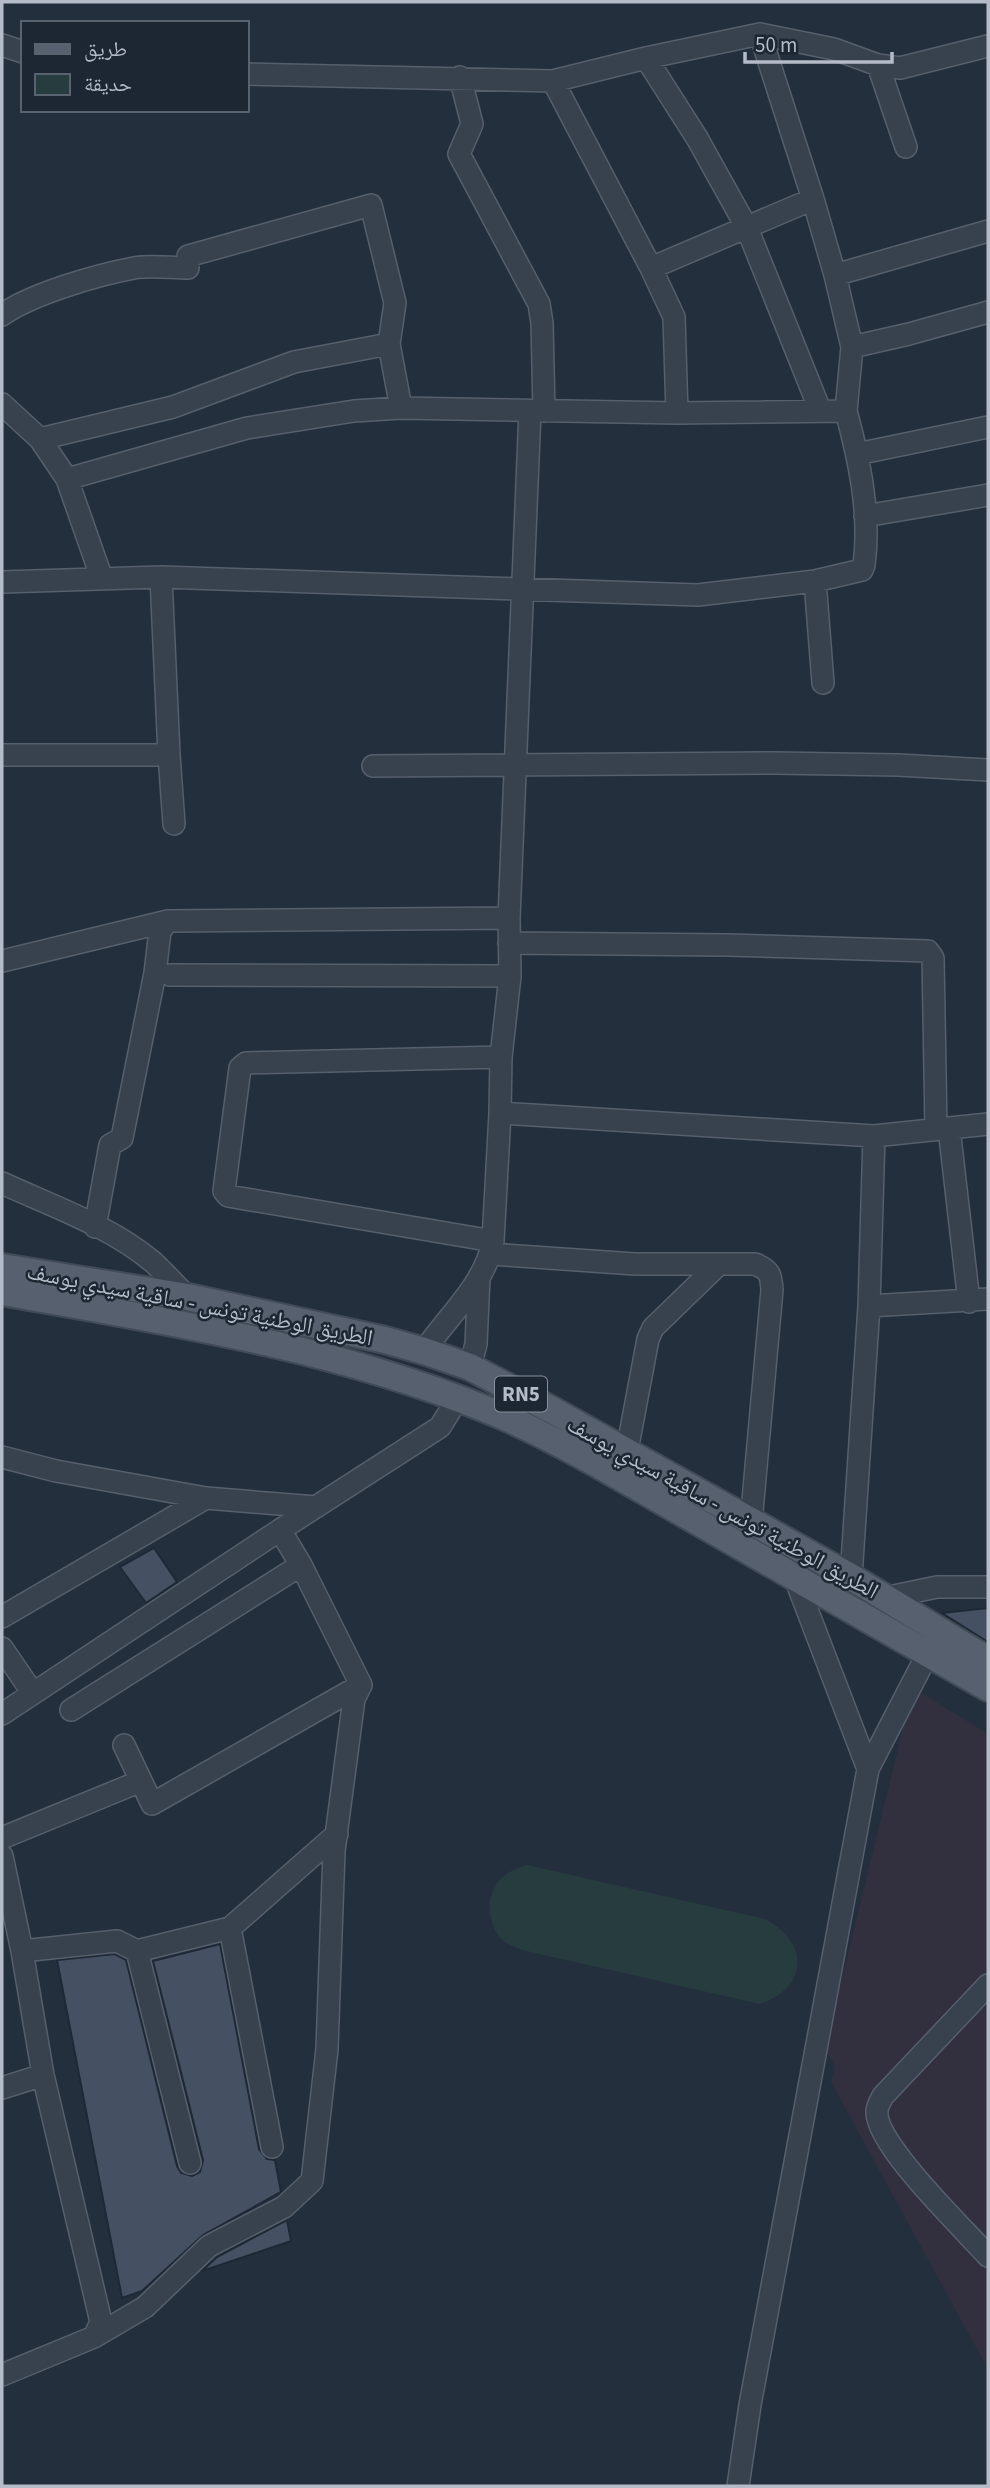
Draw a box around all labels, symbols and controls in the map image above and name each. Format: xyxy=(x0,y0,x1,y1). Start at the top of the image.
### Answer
legend xyxy=(21,21,248,112)
scale bar xyxy=(745,21,892,65)
text: 50 m xyxy=(755,30,797,60)
text: طريق xyxy=(84,34,127,64)
text: حديقة xyxy=(84,69,132,99)
street label: الطريق الوطنية تونس - ساقية سيدي يوسف xyxy=(24,1255,376,1356)
road number: RN5 xyxy=(495,1376,547,1412)
street label: الطريق الوطنية تونس - ساقية سيدي يوسف xyxy=(560,1408,885,1609)

